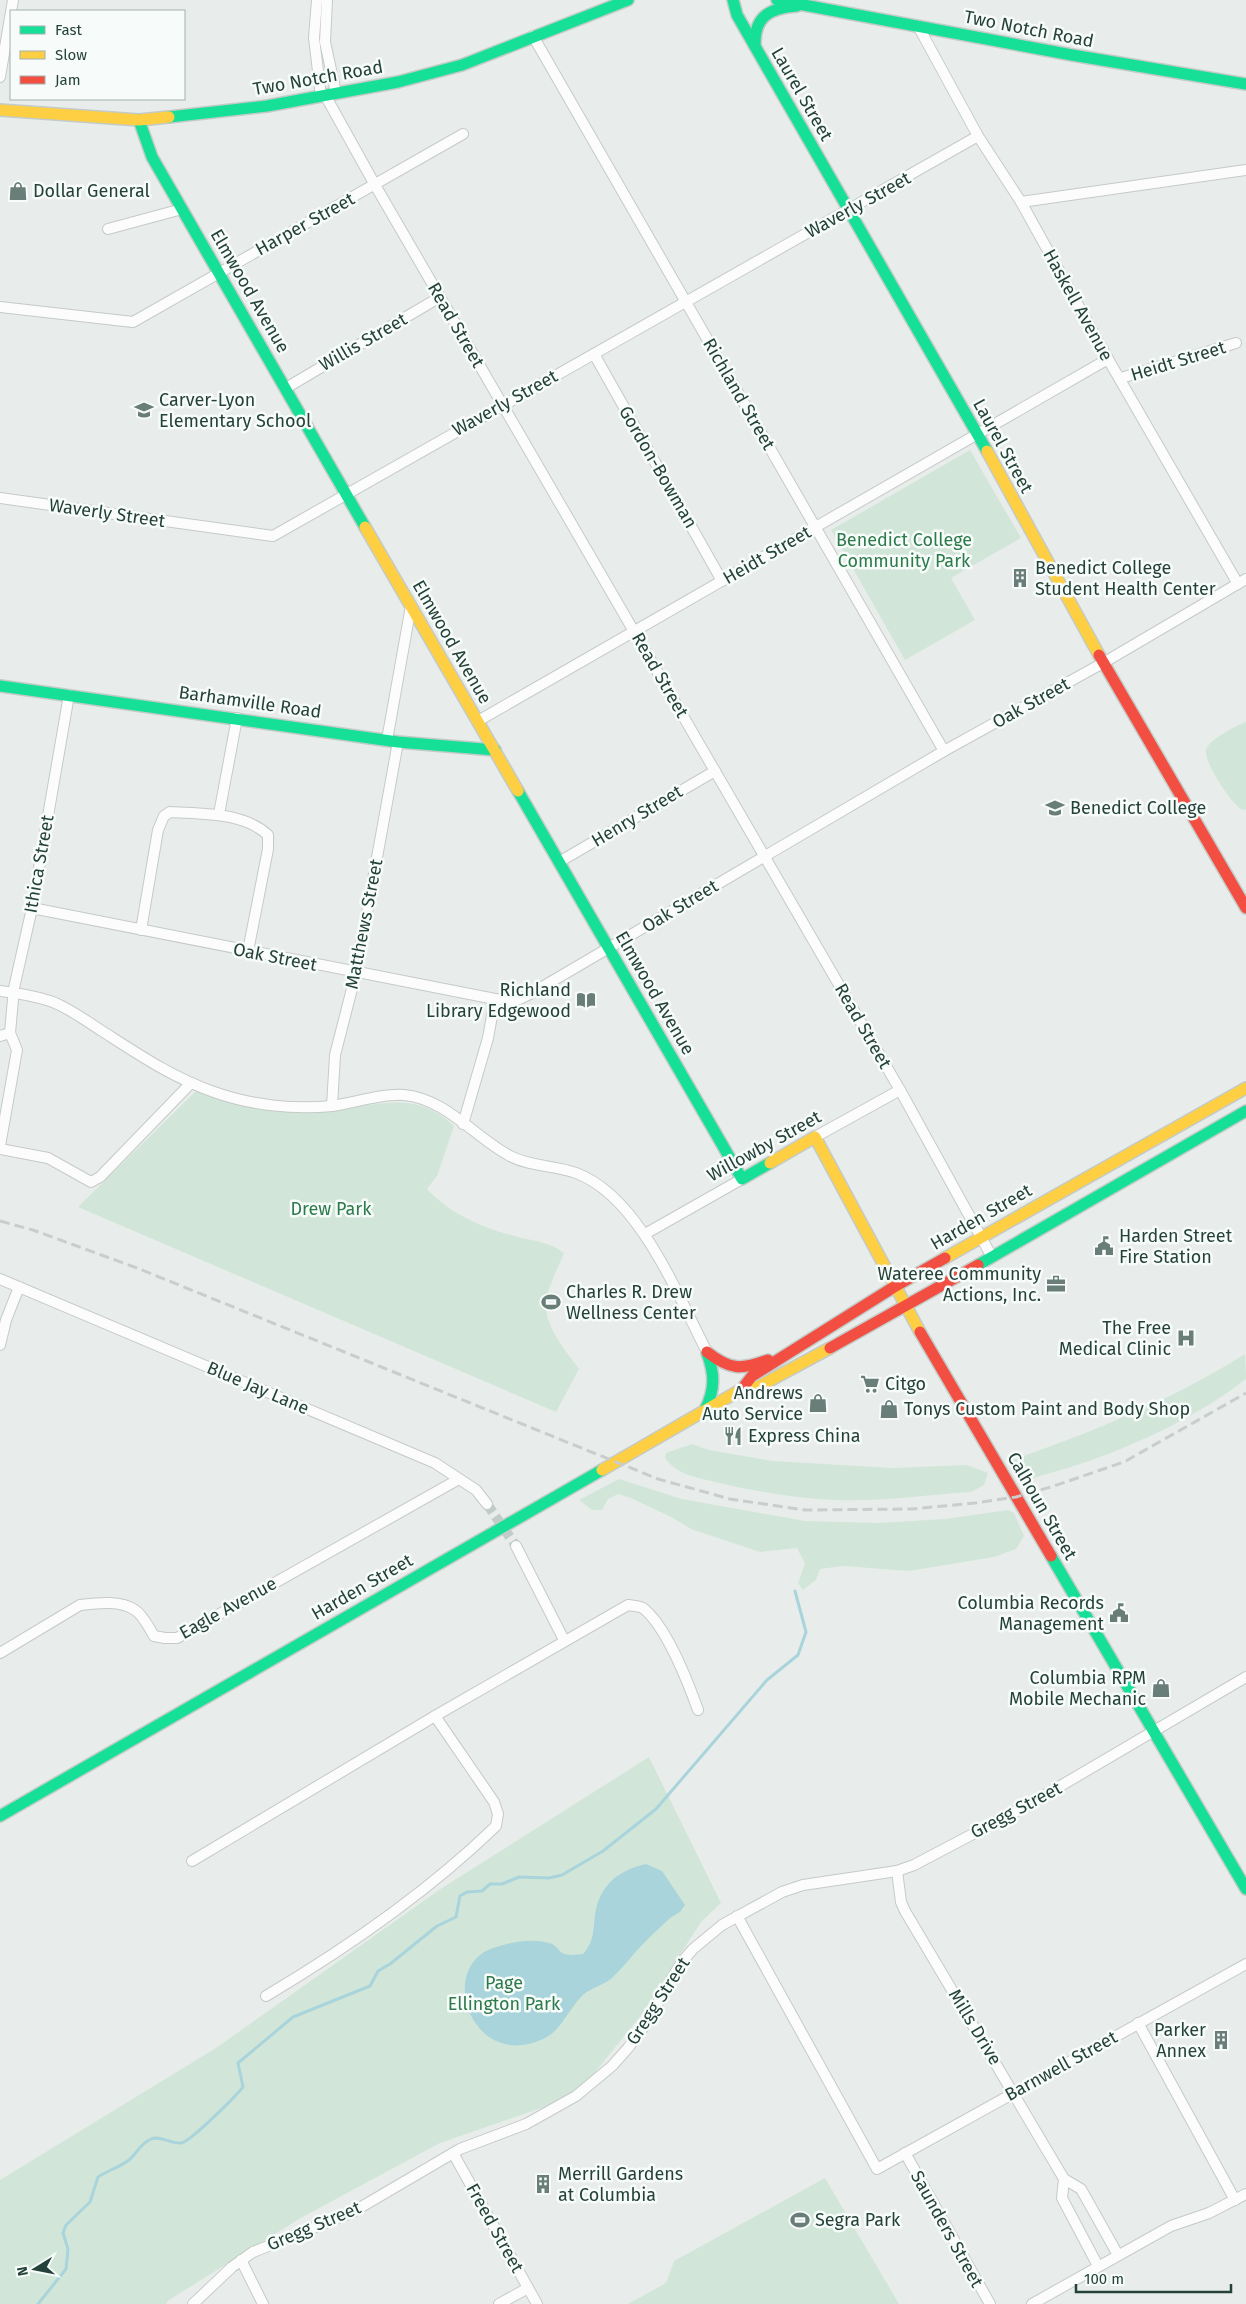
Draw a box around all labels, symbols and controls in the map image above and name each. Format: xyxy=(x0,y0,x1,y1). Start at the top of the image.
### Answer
street label: Two Notch Road xyxy=(962,6,1096,52)
legend xyxy=(10,10,185,100)
text: Fast xyxy=(55,21,82,39)
street label: Laurel Street xyxy=(766,43,838,145)
text: Slow xyxy=(55,46,87,64)
street label: Two Notch Road xyxy=(251,56,385,100)
text: Jam xyxy=(55,71,81,89)
street label: Waverly Street xyxy=(802,167,915,243)
shop icon: Dollar General xyxy=(7,180,29,202)
place label: Dollar General xyxy=(33,180,150,202)
street label: Harper Street xyxy=(252,187,359,260)
street label: Elmwood Avenue xyxy=(206,225,294,357)
street label: Haskell Avenue xyxy=(1038,245,1118,365)
street label: Read Street xyxy=(423,279,489,372)
street label: Willis Street xyxy=(315,308,411,376)
street label: Richland Street xyxy=(698,334,780,454)
street label: Heidt Street xyxy=(1128,336,1229,386)
street label: Waverly Street xyxy=(449,365,562,441)
place label: Carver-Lyon Elementary School xyxy=(159,389,311,432)
street label: Laurel Street xyxy=(968,395,1038,497)
school or university icon: Carver-Lyon Elementary School xyxy=(133,399,155,421)
street label: Gordon-Bowman xyxy=(614,402,702,532)
street label: Waverly Street xyxy=(48,494,167,532)
street label: Heidt Street xyxy=(719,521,815,589)
park label: Benedict College Community Park xyxy=(836,529,972,572)
place label: Benedict College Student Health Center xyxy=(1035,557,1216,600)
building icon: Benedict College Student Health Center xyxy=(1009,567,1031,589)
street label: Elmwood Avenue xyxy=(408,576,496,708)
street label: Read Street xyxy=(627,629,693,722)
street label: Oak Street xyxy=(989,673,1074,733)
street label: Barhamville Road xyxy=(177,681,323,723)
street label: Henry Street xyxy=(588,780,687,852)
school or university icon: Benedict College xyxy=(1044,797,1066,819)
place label: Benedict College xyxy=(1070,797,1206,819)
street label: Ithica Street xyxy=(20,813,59,915)
street label: Matthews Street xyxy=(341,857,387,991)
street label: Oak Street xyxy=(638,874,722,937)
street label: Elmwood Avenue xyxy=(611,927,699,1059)
street label: Oak Street xyxy=(231,938,319,976)
place label: Richland Library Edgewood xyxy=(426,979,571,1022)
street label: Read Street xyxy=(830,980,896,1073)
library icon: Richland Library Edgewood xyxy=(575,989,597,1011)
street label: Willowby Street xyxy=(703,1105,825,1186)
street label: Harden Street xyxy=(926,1179,1036,1255)
park label: Drew Park xyxy=(291,1198,372,1220)
place label: Harden Street Fire Station xyxy=(1119,1225,1233,1268)
public building icon: Harden Street Fire Station xyxy=(1093,1235,1115,1257)
place label: Wateree Community Actions, Inc. xyxy=(878,1263,1041,1306)
office icon: Wateree Community Actions, Inc. xyxy=(1045,1273,1067,1295)
place label: Charles R. Drew Wellness Center xyxy=(566,1281,696,1324)
sports icon: Charles R. Drew Wellness Center xyxy=(540,1291,562,1313)
place label: The Free Medical Clinic xyxy=(1059,1317,1171,1360)
hospital icon: The Free Medical Clinic xyxy=(1175,1327,1197,1349)
street label: Blue Jay Lane xyxy=(204,1357,312,1419)
supermarket icon: Citgo xyxy=(859,1373,881,1395)
place label: Citgo xyxy=(885,1373,926,1395)
place label: Andrews Auto Service xyxy=(702,1382,803,1425)
shop icon: Andrews Auto Service xyxy=(807,1392,829,1414)
shop icon: Tonys Custom Paint and Body Shop xyxy=(878,1398,900,1420)
place label: Tonys Custom Paint and Body Shop xyxy=(904,1398,1190,1420)
restaurant icon: Express China xyxy=(722,1425,744,1447)
place label: Express China xyxy=(748,1425,861,1447)
street label: Calhoun Street xyxy=(1002,1448,1082,1564)
street label: Harden Street xyxy=(307,1549,417,1625)
street label: Eagle Avenue xyxy=(175,1572,281,1644)
place label: Columbia Records Management xyxy=(957,1592,1104,1635)
public building icon: Columbia Records Management xyxy=(1108,1602,1130,1624)
place label: Columbia RPM Mobile Mechanic xyxy=(1009,1667,1146,1710)
shop icon: Columbia RPM Mobile Mechanic xyxy=(1150,1677,1172,1699)
street label: Gregg Street xyxy=(967,1777,1066,1843)
street label: Gregg Street xyxy=(622,1953,695,2049)
park label: Page Ellington Park xyxy=(448,1972,561,2015)
street label: Mills Drive xyxy=(944,1985,1006,2069)
place label: Parker Annex xyxy=(1154,2019,1206,2062)
street label: Barnwell Street xyxy=(1001,2026,1121,2106)
building icon: Parker Annex xyxy=(1210,2029,1232,2051)
place label: Merrill Gardens at Columbia xyxy=(558,2163,683,2206)
street label: Saunders Street xyxy=(906,2167,988,2292)
building icon: Merrill Gardens at Columbia xyxy=(532,2173,554,2195)
street label: Freed Street xyxy=(461,2180,529,2277)
street label: Gregg Street xyxy=(264,2196,365,2256)
sports icon: Segra Park xyxy=(789,2209,811,2231)
place label: Segra Park xyxy=(815,2209,901,2231)
north arrow xyxy=(10,2244,60,2294)
scale bar xyxy=(1076,2262,1231,2294)
text: N xyxy=(14,2265,32,2277)
text: 100 m xyxy=(1084,2270,1124,2288)

